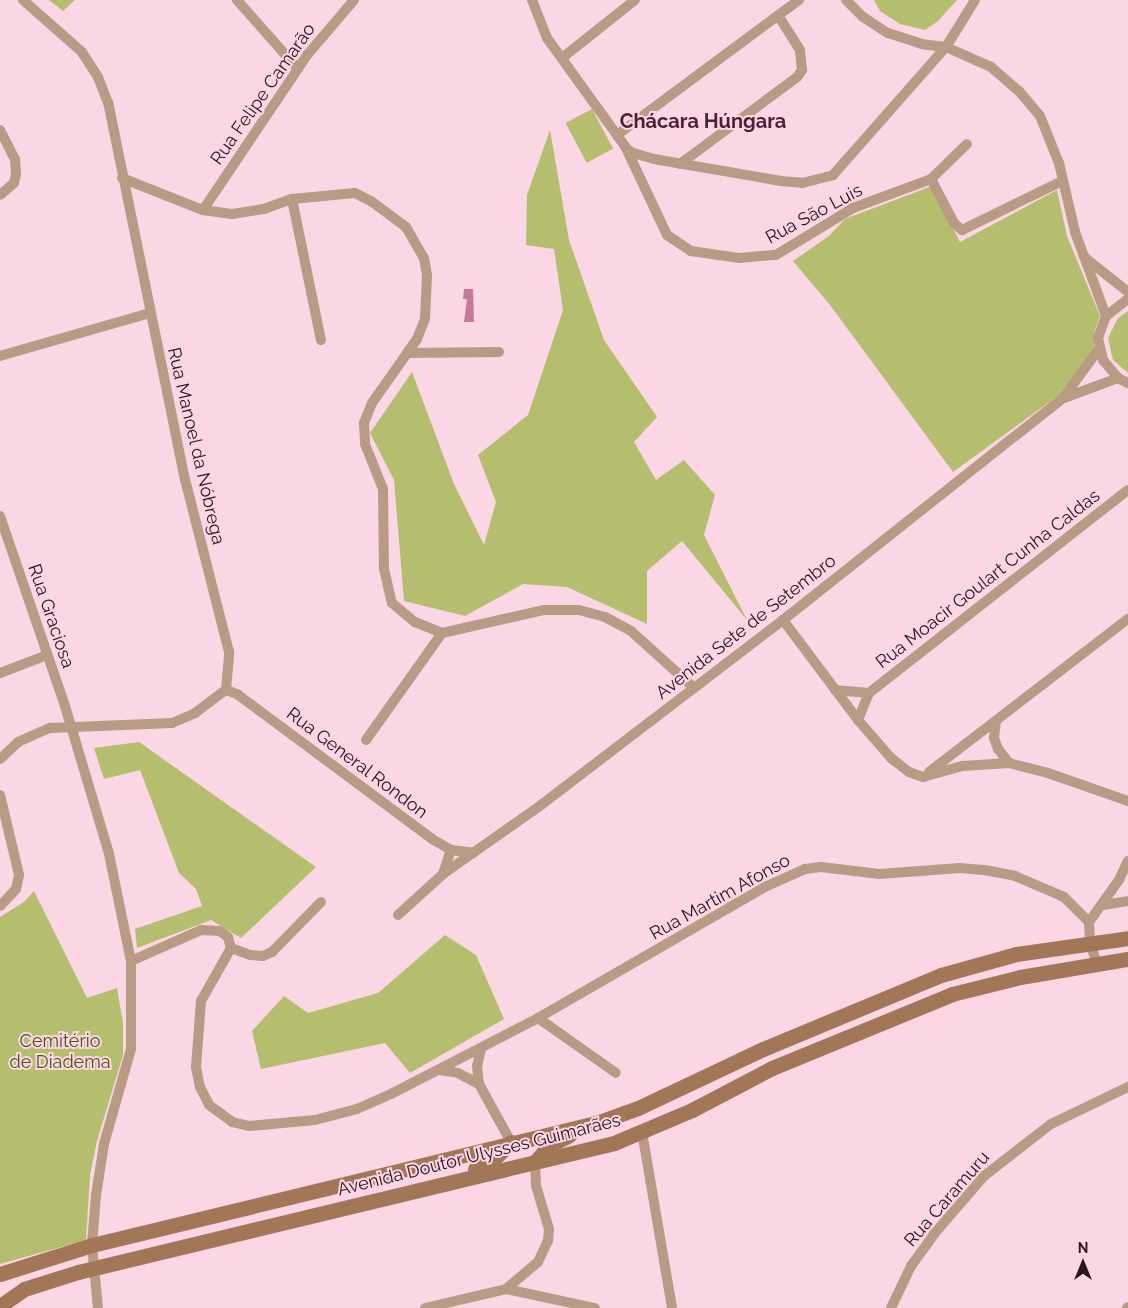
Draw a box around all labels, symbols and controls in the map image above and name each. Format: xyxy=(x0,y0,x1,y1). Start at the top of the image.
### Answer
street label: Rua Felipe Camarão xyxy=(206,19,320,169)
district label: Chácara Húngara xyxy=(620,109,786,133)
street label: Rua São Luis xyxy=(762,179,866,249)
street label: Rua Manoel da Nóbrega xyxy=(163,345,229,547)
street label: Rua Moacir Goulart Cunha Caldas xyxy=(872,485,1104,673)
street label: Avenida Sete de Setembro xyxy=(652,550,840,704)
street label: Rua Graciosa xyxy=(23,561,79,671)
street label: Rua General Rondon xyxy=(282,703,432,823)
street label: Rua Martim Afonso xyxy=(646,849,794,945)
park label: Cemitério de Diadema xyxy=(9,1031,111,1074)
street label: Avenida Doutor Ulysses Guimarães xyxy=(335,1109,623,1201)
street label: Rua Caramuru xyxy=(900,1147,994,1251)
north arrow xyxy=(1058,1238,1108,1288)
text: N xyxy=(1078,1240,1088,1256)

